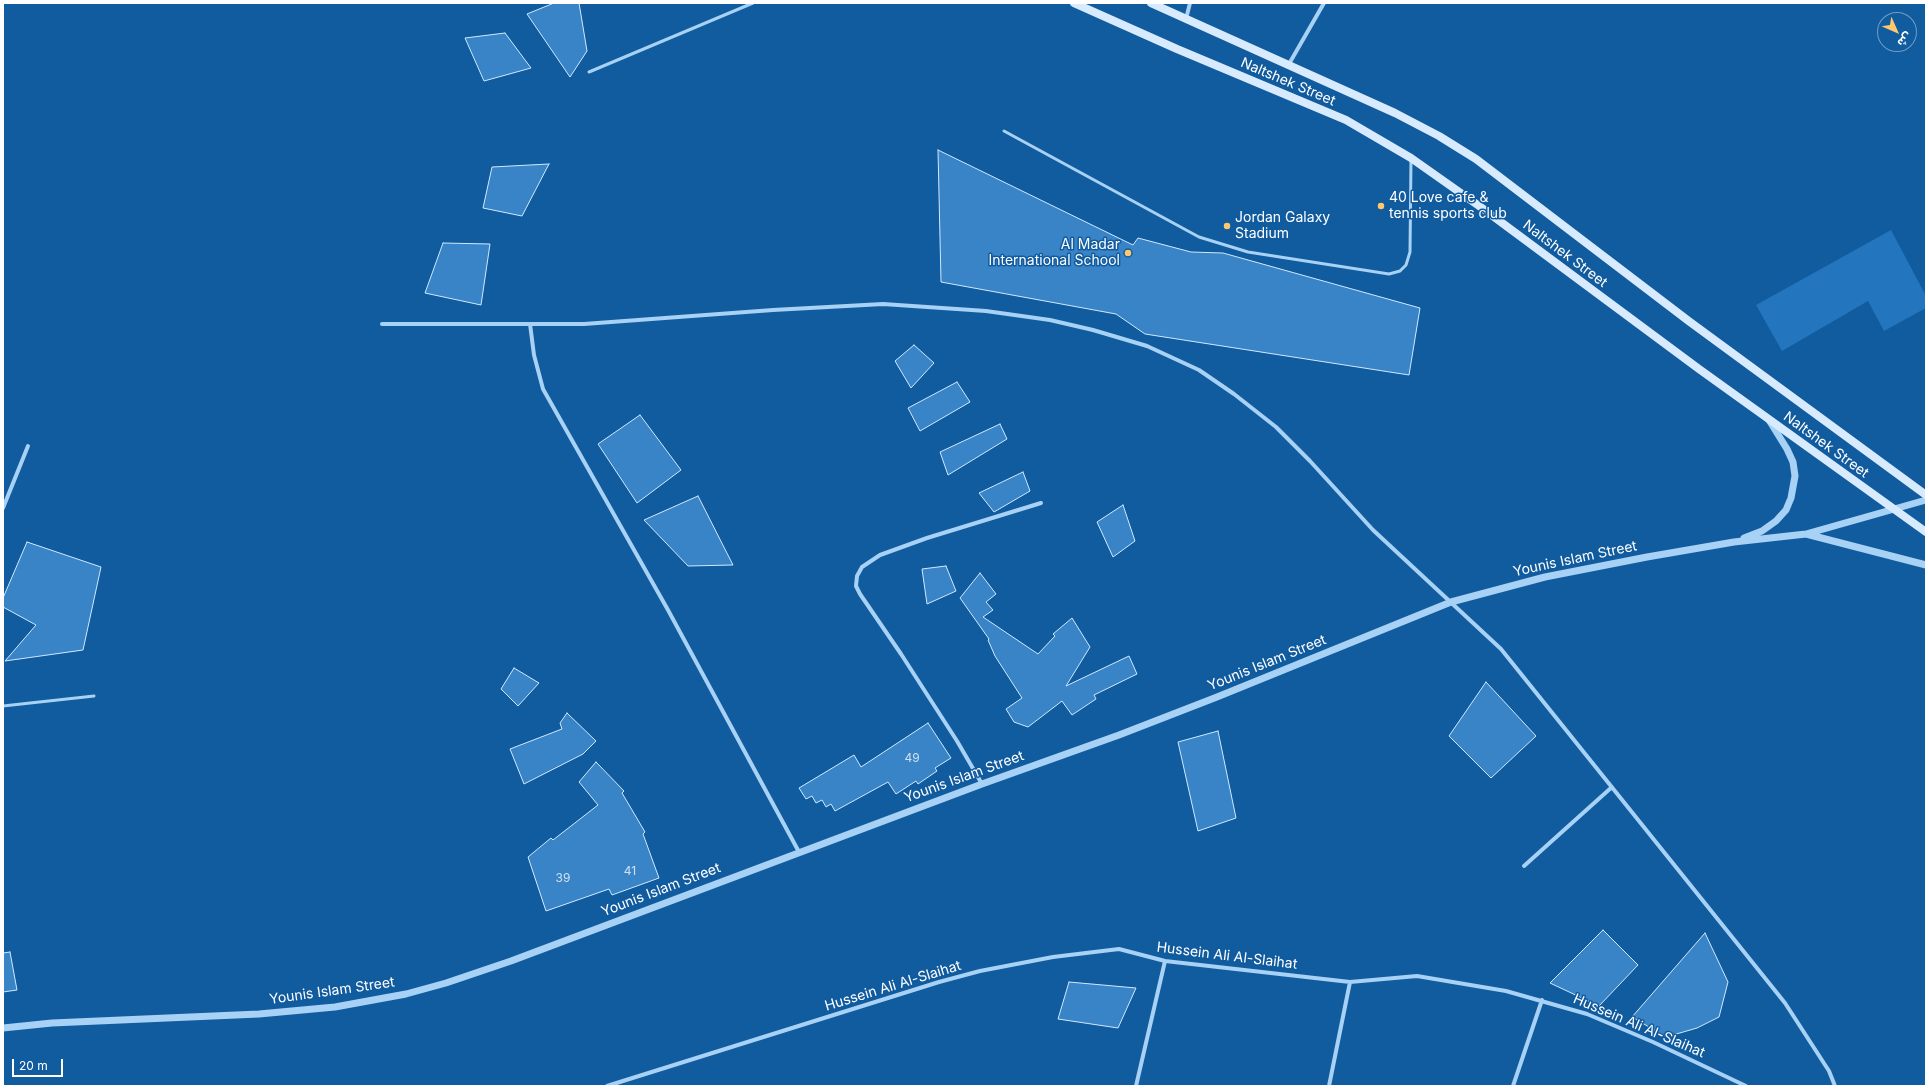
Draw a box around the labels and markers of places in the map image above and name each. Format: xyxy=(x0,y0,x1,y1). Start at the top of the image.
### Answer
place label: 40 Love cafe & tennis sports club xyxy=(1389,190,1507,222)
marker: 40 Love cafe & tennis sports club xyxy=(1376,201,1386,211)
place label: Jordan Galaxy Stadium xyxy=(1235,210,1330,242)
marker: Jordan Galaxy Stadium xyxy=(1222,221,1232,231)
place label: Al Madar International School xyxy=(988,237,1120,270)
marker: Al Madar International School xyxy=(1123,248,1133,258)

